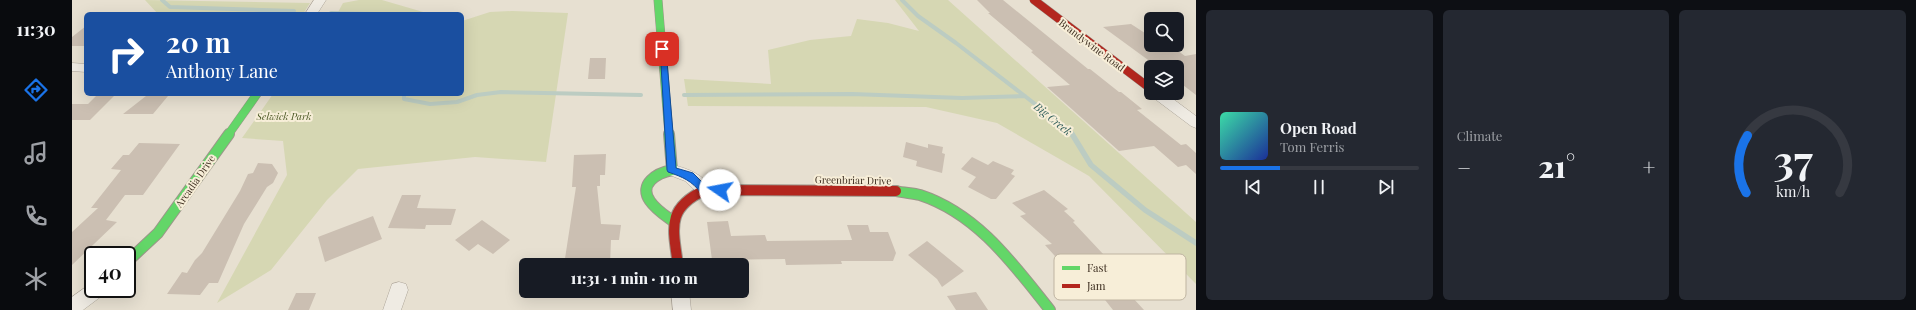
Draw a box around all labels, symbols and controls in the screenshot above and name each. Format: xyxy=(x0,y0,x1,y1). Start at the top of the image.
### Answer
map controls xyxy=(1144,12,1184,100)
button: search xyxy=(1144,12,1184,52)
street label: Brandywine Road xyxy=(1056,16,1128,75)
text: 11:30 xyxy=(16,17,56,41)
text: 20 m xyxy=(166,23,231,60)
icon: right xyxy=(100,28,152,80)
pin xyxy=(645,32,679,66)
icon: arrive xyxy=(651,38,673,60)
text: Anthony Lane xyxy=(166,59,278,83)
button: layers xyxy=(1144,60,1184,100)
icon: directions xyxy=(22,76,50,104)
water label: Big Creek xyxy=(1030,98,1076,139)
park label: Selwick Park xyxy=(256,109,311,123)
text: Open Road xyxy=(1280,118,1357,138)
text: Climate xyxy=(1457,127,1502,144)
text: 37 xyxy=(1773,131,1812,186)
text: Tom Ferris xyxy=(1280,138,1344,155)
icon: music xyxy=(22,139,50,167)
text: 21° xyxy=(1538,146,1575,186)
street label: Arcadia Drive xyxy=(171,152,218,211)
text: − xyxy=(1457,152,1471,182)
text: + xyxy=(1642,152,1655,182)
position arrow xyxy=(699,169,741,211)
street label: Greenbriar Drive xyxy=(815,172,891,188)
icon: previous xyxy=(1242,176,1264,198)
icon: pause xyxy=(1308,176,1330,198)
icon: next xyxy=(1375,176,1397,198)
text: km/h xyxy=(1776,182,1810,201)
icon: phone xyxy=(22,202,50,230)
speed limit sign: 40 xyxy=(84,246,136,298)
legend xyxy=(1054,254,1186,300)
text: Fast xyxy=(1087,260,1107,275)
icon: climate xyxy=(22,265,50,293)
text: 11:31 · 1 min · 110 m xyxy=(570,268,698,288)
text: Jam xyxy=(1086,278,1106,293)

